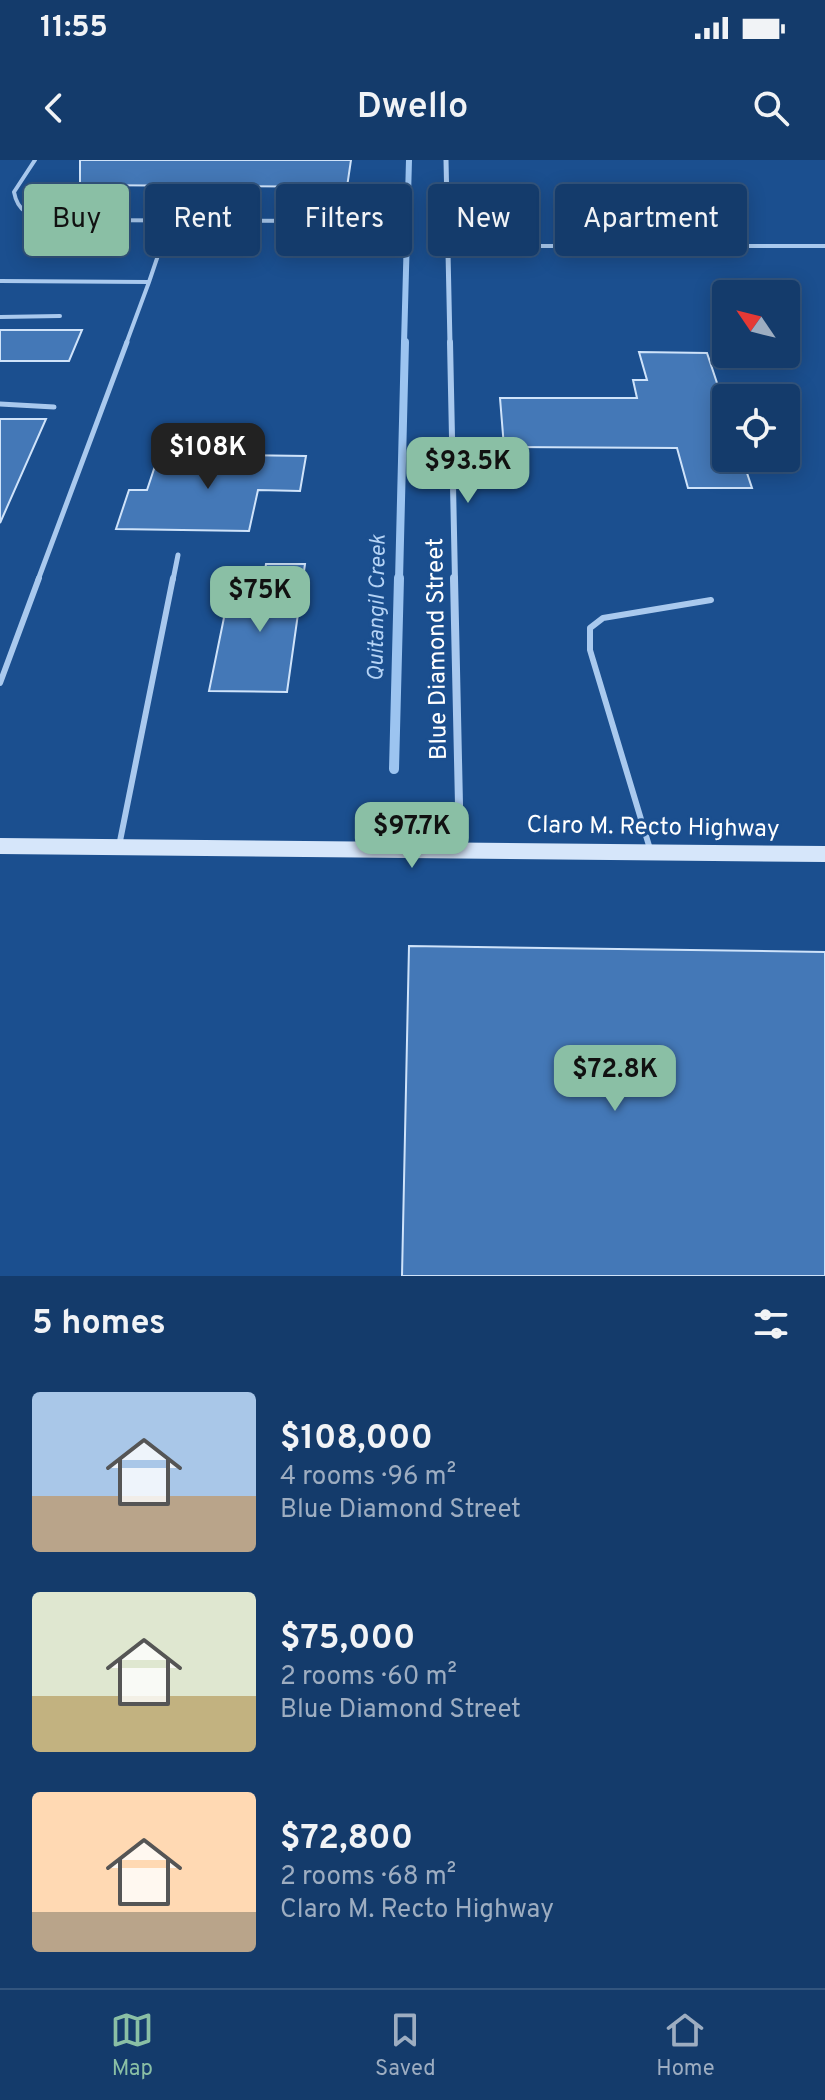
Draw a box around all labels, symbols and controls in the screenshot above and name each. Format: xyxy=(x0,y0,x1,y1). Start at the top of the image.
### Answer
text: 11:55 xyxy=(40,10,108,47)
text: Dwello xyxy=(357,85,468,131)
icon: back xyxy=(32,86,76,130)
icon: search xyxy=(749,86,793,130)
chip: Buy xyxy=(24,184,129,256)
chip: Rent xyxy=(145,184,260,256)
chip: Filters xyxy=(276,184,412,256)
chip: New xyxy=(428,184,539,256)
chip: Apartment xyxy=(555,184,747,256)
north arrow xyxy=(712,280,800,368)
map controls xyxy=(712,280,800,472)
button: locate xyxy=(712,384,800,472)
pin: $108K xyxy=(152,423,264,491)
text: $108K xyxy=(169,432,247,465)
pin: $93.5K xyxy=(403,437,533,505)
text: $93.5K xyxy=(424,446,512,479)
water label: Quitangil Creek xyxy=(363,533,393,682)
street label: Blue Diamond Street xyxy=(421,538,455,760)
pin: $75K xyxy=(213,566,307,634)
text: $75K xyxy=(228,575,292,608)
pin: $97.7K xyxy=(347,802,477,870)
text: $97.7K xyxy=(373,811,451,844)
street label: Claro M. Recto Highway xyxy=(526,811,780,845)
pin: $72.8K xyxy=(550,1045,680,1113)
text: $72.8K xyxy=(572,1054,658,1087)
icon: filters xyxy=(749,1302,793,1346)
text: 5 homes xyxy=(32,1303,166,1346)
text: $108,000 xyxy=(280,1418,433,1461)
icon: home xyxy=(96,1424,192,1520)
text: 4 rooms · 96 m² xyxy=(280,1461,456,1494)
text: Blue Diamond Street xyxy=(280,1494,521,1527)
text: $75,000 xyxy=(280,1618,415,1661)
icon: home xyxy=(96,1624,192,1720)
text: 2 rooms · 60 m² xyxy=(280,1661,457,1694)
text: Blue Diamond Street xyxy=(280,1694,521,1727)
text: $72,800 xyxy=(280,1818,413,1861)
icon: home xyxy=(96,1824,192,1920)
text: 2 rooms · 68 m² xyxy=(280,1861,456,1894)
text: Claro M. Recto Highway xyxy=(280,1894,554,1927)
tab: Map xyxy=(110,2008,154,2083)
tab: Saved xyxy=(375,2008,436,2083)
tab: Home xyxy=(656,2008,715,2083)

